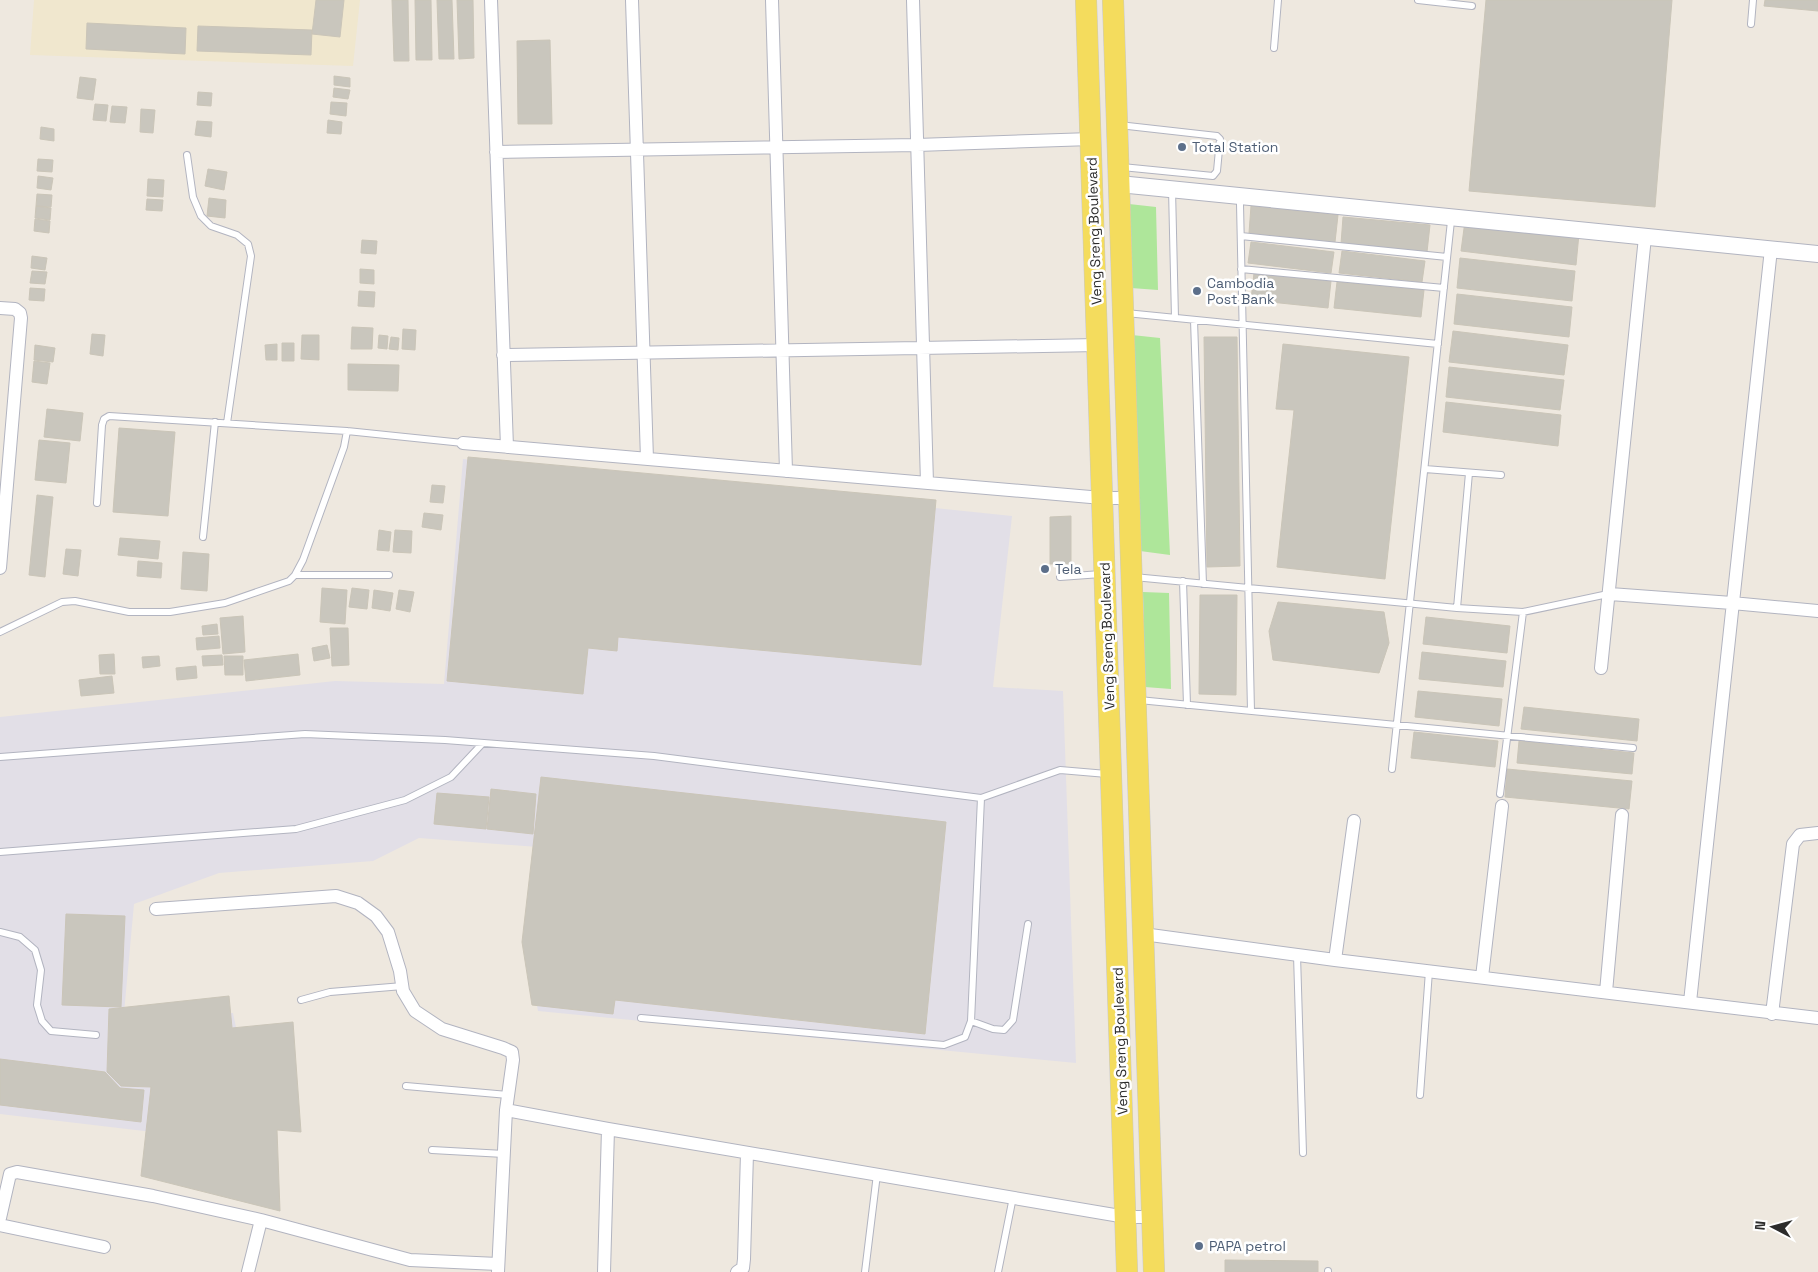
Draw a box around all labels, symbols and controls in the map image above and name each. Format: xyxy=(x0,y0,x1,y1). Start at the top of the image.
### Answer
place label: Total Station xyxy=(1192,138,1278,156)
marker: Total Station xyxy=(1176,141,1188,153)
street label: Veng Sreng Boulevard xyxy=(1082,157,1106,305)
place label: Cambodia Post Bank xyxy=(1207,274,1275,308)
marker: Cambodia Post Bank xyxy=(1191,285,1203,297)
place label: Tela xyxy=(1055,560,1082,578)
street label: Veng Sreng Boulevard xyxy=(1095,562,1119,710)
marker: Tela xyxy=(1039,563,1051,575)
street label: Veng Sreng Boulevard xyxy=(1108,967,1132,1115)
north arrow xyxy=(1748,1202,1798,1252)
text: N xyxy=(1751,1220,1770,1231)
place label: PAPA petrol xyxy=(1209,1237,1286,1255)
marker: PAPA petrol xyxy=(1193,1240,1205,1252)

